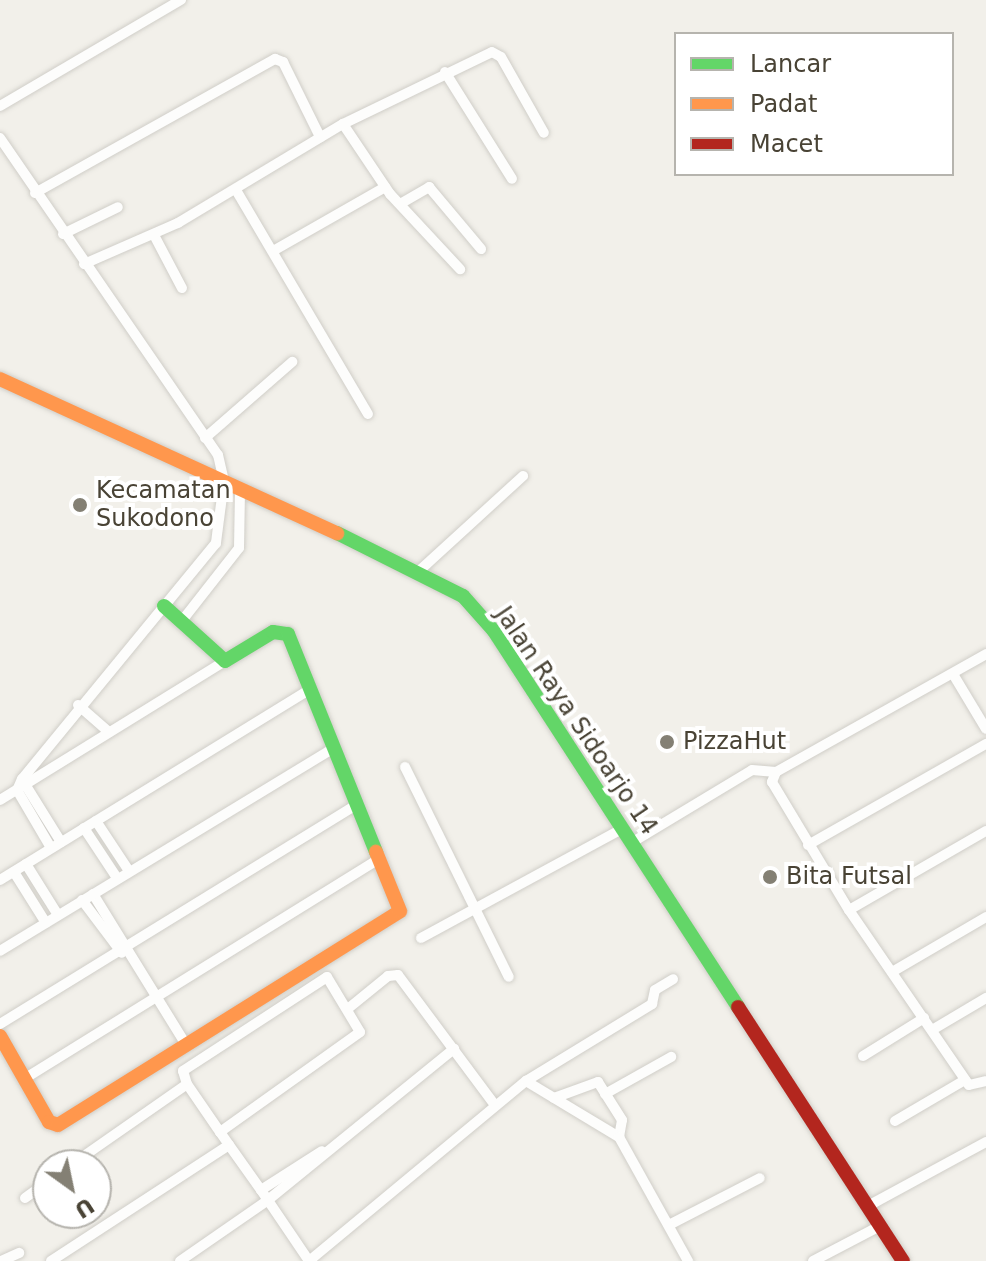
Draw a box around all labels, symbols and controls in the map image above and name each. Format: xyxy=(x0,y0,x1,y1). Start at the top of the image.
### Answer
legend xyxy=(674,32,954,176)
text: Lancar xyxy=(750,50,831,78)
text: Padat xyxy=(750,90,817,118)
text: Macet xyxy=(750,130,823,158)
place label: Kecamatan Sukodono xyxy=(96,477,231,533)
marker: Kecamatan Sukodono xyxy=(71,496,89,514)
street label: Jalan Raya Sidoarjo 14 xyxy=(489,601,663,841)
place label: PizzaHut xyxy=(683,728,786,756)
marker: PizzaHut xyxy=(658,733,676,751)
place label: Bita Futsal xyxy=(786,863,912,891)
marker: Bita Futsal xyxy=(761,868,779,886)
north arrow xyxy=(32,1149,112,1229)
text: U xyxy=(70,1193,99,1223)

